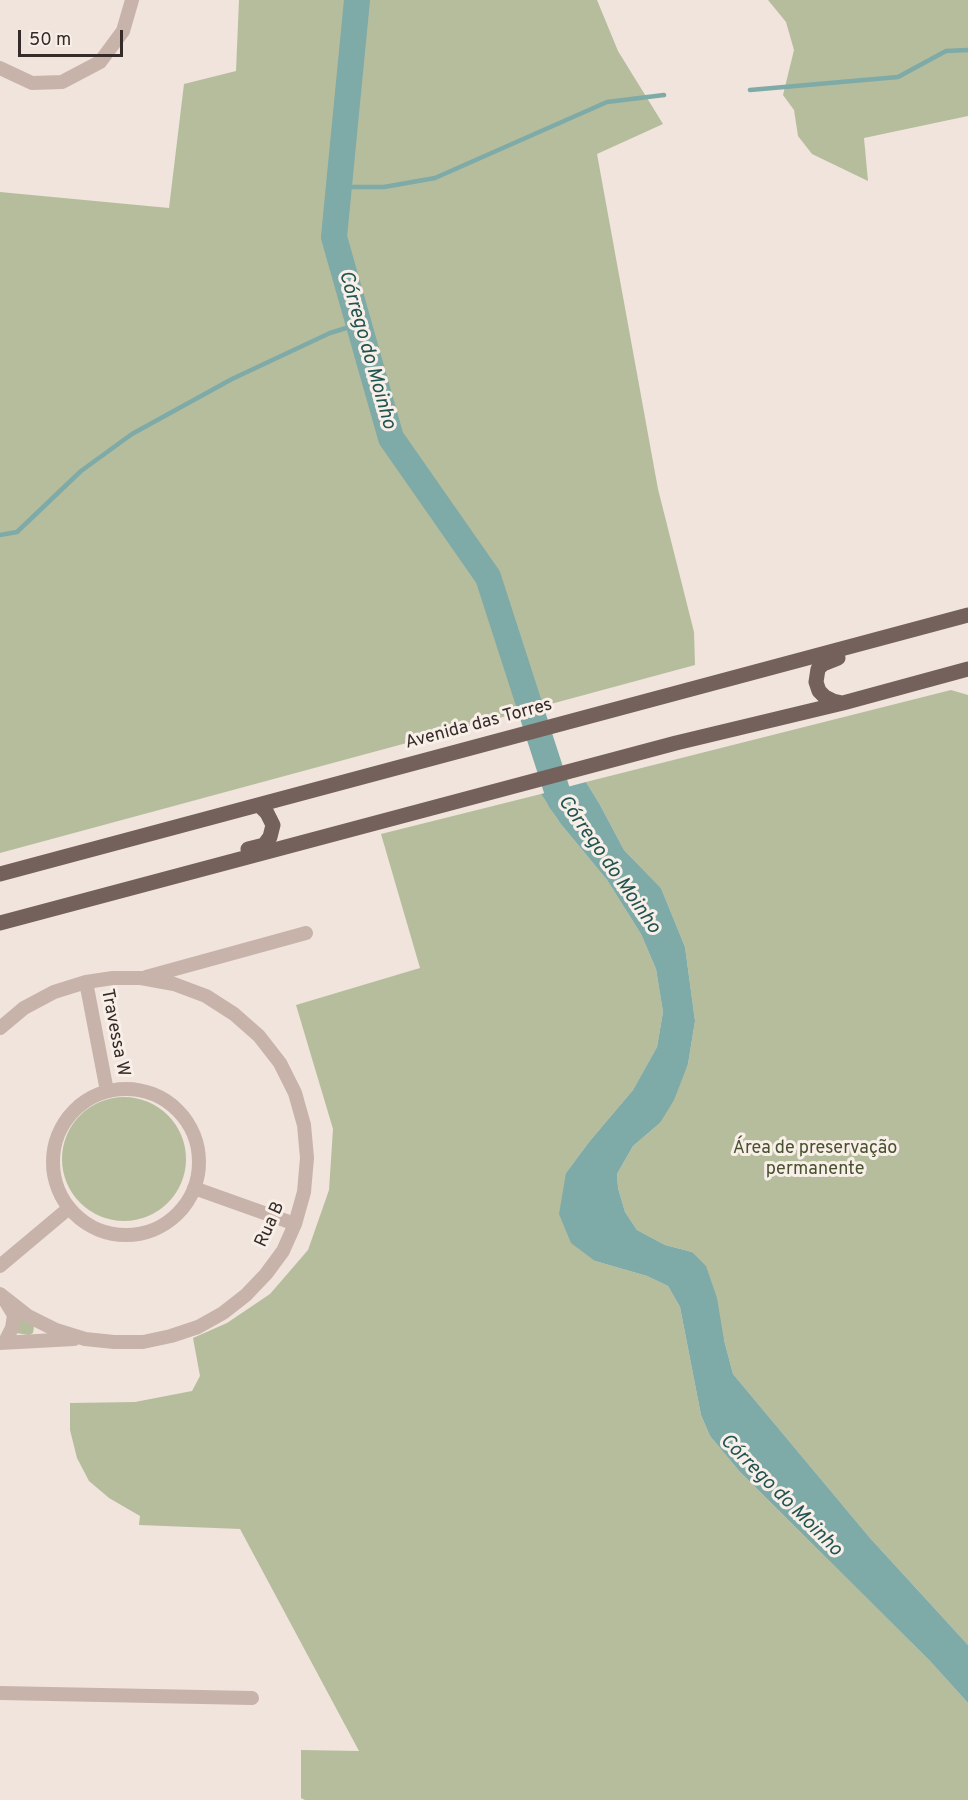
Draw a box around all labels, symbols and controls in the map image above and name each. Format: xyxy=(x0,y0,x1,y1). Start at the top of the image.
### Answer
scale bar xyxy=(21,18,126,56)
text: 50 m xyxy=(29,29,71,52)
water label: Córrego do Moinho xyxy=(332,268,400,432)
street label: Avenida das Torres xyxy=(403,695,555,755)
water label: Córrego do Moinho xyxy=(551,791,665,939)
street label: Travessa W xyxy=(95,987,133,1079)
park label: Área de preservação permanente xyxy=(733,1138,897,1180)
street label: Rua B xyxy=(251,1199,291,1251)
water label: Córrego do Moinho xyxy=(714,1430,846,1562)

